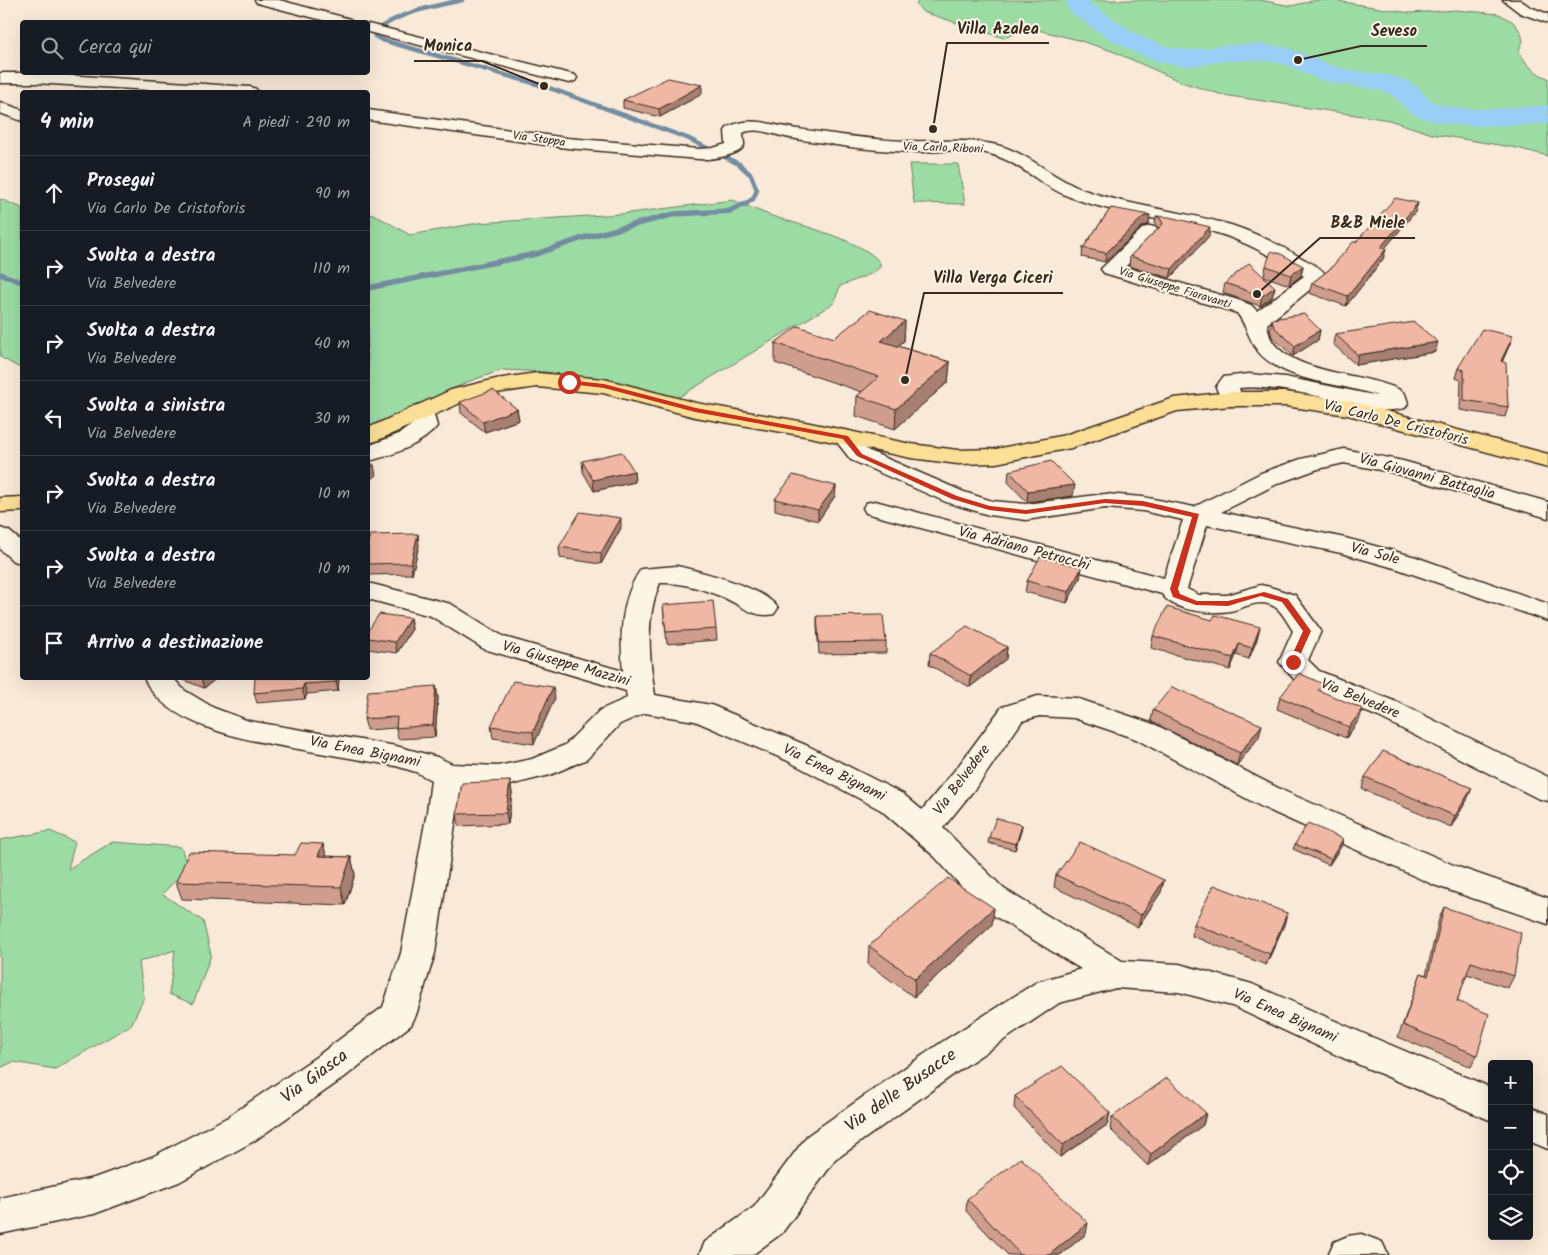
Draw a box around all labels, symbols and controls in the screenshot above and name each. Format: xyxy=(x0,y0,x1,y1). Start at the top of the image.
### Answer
callout: Villa Azalea xyxy=(947,12,1049,43)
callout: Seveso xyxy=(1361,15,1427,46)
text: Villa Azalea xyxy=(957,17,1039,42)
text: Seveso xyxy=(1371,19,1417,44)
search box xyxy=(20,20,370,75)
callout: Monica xyxy=(414,30,482,61)
text: Cerca qui xyxy=(78,33,152,63)
icon: search xyxy=(38,34,66,62)
text: Monica xyxy=(424,34,472,59)
text: 4 min xyxy=(40,106,94,139)
text: A piedi · 290 m xyxy=(243,110,350,135)
street label: Via Stoppa xyxy=(511,126,567,152)
street label: Via Carlo Riboni xyxy=(902,137,985,159)
text: Prosegui xyxy=(87,166,154,196)
icon: ahead xyxy=(40,179,68,207)
text: 90 m xyxy=(315,181,350,206)
text: Via Carlo De Cristoforis xyxy=(87,196,245,221)
callout: B&B Miele xyxy=(1320,207,1415,238)
text: B&B Miele xyxy=(1331,211,1406,236)
text: Svolta a destra xyxy=(87,241,215,271)
icon: right xyxy=(40,254,68,282)
text: 110 m xyxy=(313,256,350,281)
callout: Villa Verga Ciceri xyxy=(924,262,1063,293)
street label: Via Giuseppe Fioravanti xyxy=(1116,262,1235,314)
text: Villa Verga Ciceri xyxy=(933,266,1053,291)
text: Via Belvedere xyxy=(87,271,176,296)
text: Svolta a destra xyxy=(87,316,215,346)
icon: right xyxy=(40,329,68,357)
text: 40 m xyxy=(314,331,350,356)
text: Via Belvedere xyxy=(87,346,176,371)
route start xyxy=(558,371,581,394)
text: Svolta a sinistra xyxy=(87,391,225,421)
street label: Via Carlo De Cristoforis xyxy=(1321,393,1471,453)
icon: left xyxy=(40,404,68,432)
text: 30 m xyxy=(314,406,350,431)
text: Via Belvedere xyxy=(87,421,176,446)
street label: Via Giovanni Battaglia xyxy=(1356,447,1498,507)
text: Svolta a destra xyxy=(87,466,215,496)
icon: right xyxy=(40,479,68,507)
text: 10 m xyxy=(318,481,350,506)
text: Via Belvedere xyxy=(87,496,176,521)
street label: Via Adriano Petrocchi xyxy=(956,520,1094,578)
street label: Via Sole xyxy=(1348,536,1402,572)
text: Svolta a destra xyxy=(87,541,215,571)
icon: right xyxy=(40,554,68,582)
text: 10 m xyxy=(318,556,350,581)
text: Via Belvedere xyxy=(87,571,176,596)
text: Arrivo a destinazione xyxy=(87,628,263,658)
icon: arrive xyxy=(40,629,68,657)
street label: Via Giuseppe Mazzini xyxy=(499,634,634,694)
route end xyxy=(1282,651,1305,674)
street label: Via Belvedere xyxy=(1317,672,1403,726)
street label: Via Enea Bignami xyxy=(308,730,424,775)
street label: Via Enea Bignami xyxy=(778,738,891,809)
street label: Via Belvedere xyxy=(927,739,997,821)
street label: Via Enea Bignami xyxy=(1229,982,1342,1050)
street label: Via delle Busacce xyxy=(839,1042,963,1140)
street label: Via Giasca xyxy=(275,1043,355,1111)
map controls xyxy=(1488,1060,1533,1240)
button: + xyxy=(1488,1060,1533,1105)
button: − xyxy=(1488,1105,1533,1150)
button: locate xyxy=(1488,1150,1533,1195)
button: layers xyxy=(1488,1195,1533,1240)

